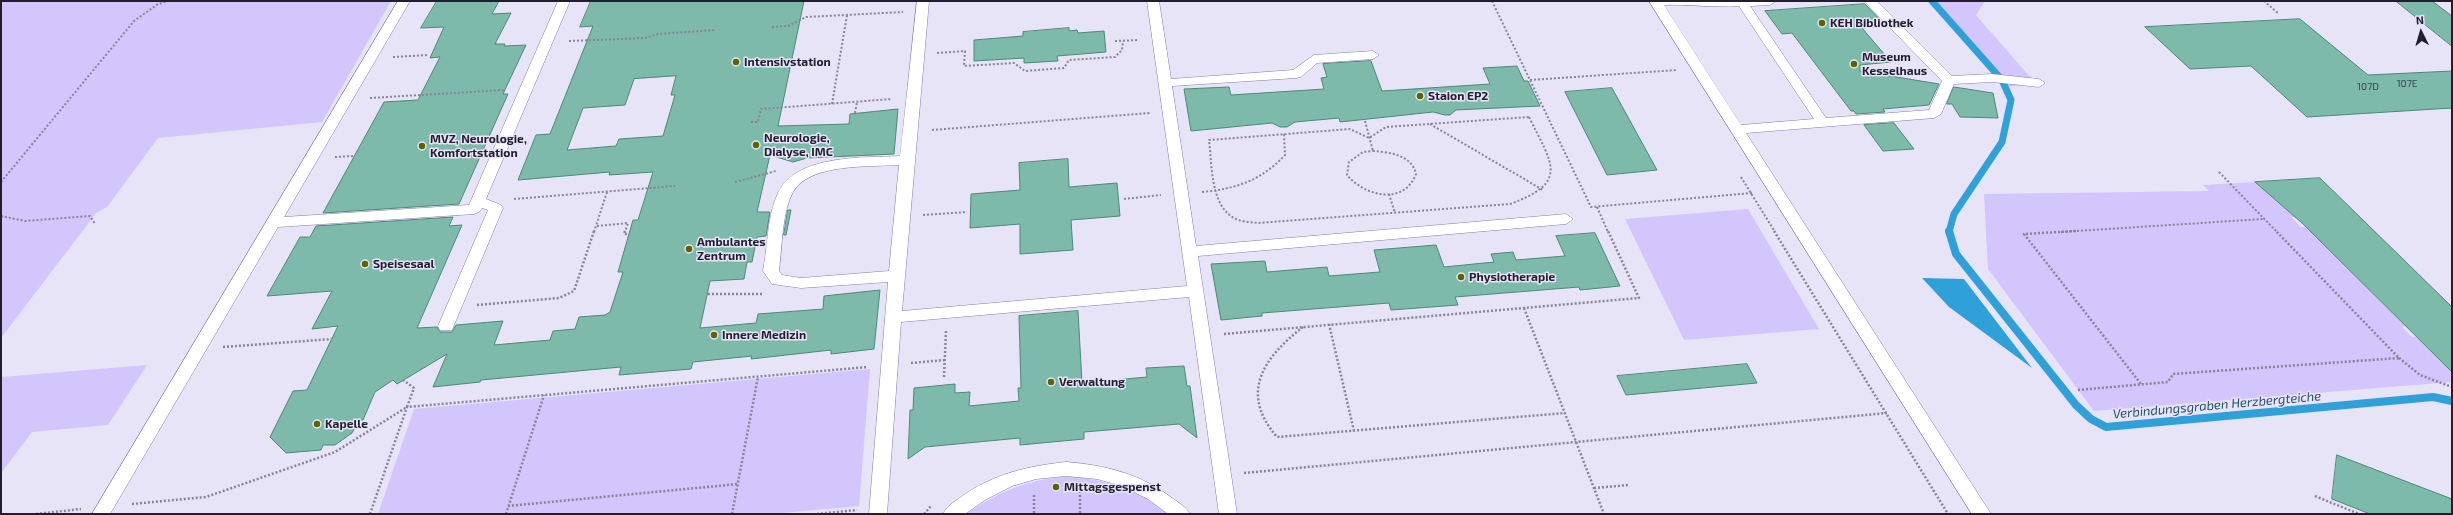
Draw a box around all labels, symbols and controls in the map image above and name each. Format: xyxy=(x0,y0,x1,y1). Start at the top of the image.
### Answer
north arrow xyxy=(2401,12,2441,52)
text: N xyxy=(2415,13,2424,26)
place label: KEH Bibliothek xyxy=(1830,16,1913,30)
marker: KEH Bibliothek xyxy=(1817,18,1827,28)
place label: Museum Kesselhaus xyxy=(1862,50,1927,78)
place label: Intensivstation xyxy=(744,55,831,69)
marker: Intensivstation xyxy=(731,57,741,67)
marker: Museum Kesselhaus xyxy=(1849,59,1859,69)
house number: 107E xyxy=(2397,78,2417,90)
house number: 107D xyxy=(2357,81,2379,93)
place label: Staion EP2 xyxy=(1428,89,1488,103)
marker: Staion EP2 xyxy=(1415,91,1425,101)
place label: Neurologie, Dialyse, IMC xyxy=(764,131,833,159)
place label: MVZ, Neurologie, Komfortstation xyxy=(430,132,527,160)
marker: Neurologie, Dialyse, IMC xyxy=(751,140,761,150)
marker: MVZ, Neurologie, Komfortstation xyxy=(417,141,427,151)
place label: Ambulantes Zentrum xyxy=(697,235,766,263)
marker: Ambulantes Zentrum xyxy=(684,244,694,254)
place label: Speisesaal xyxy=(373,257,434,271)
marker: Speisesaal xyxy=(360,259,370,269)
place label: Physiotherapie xyxy=(1469,270,1555,284)
marker: Physiotherapie xyxy=(1456,272,1466,282)
place label: Innere Medizin xyxy=(722,328,806,342)
marker: Innere Medizin xyxy=(709,330,719,340)
place label: Verwaltung xyxy=(1059,375,1125,389)
marker: Verwaltung xyxy=(1046,377,1056,387)
water label: Verbindungsgraben Herzbergteiche xyxy=(2112,388,2322,422)
place label: Kapelle xyxy=(325,417,368,431)
marker: Kapelle xyxy=(312,419,322,429)
place label: Mittagsgespenst xyxy=(1064,480,1161,494)
marker: Mittagsgespenst xyxy=(1051,482,1061,492)

